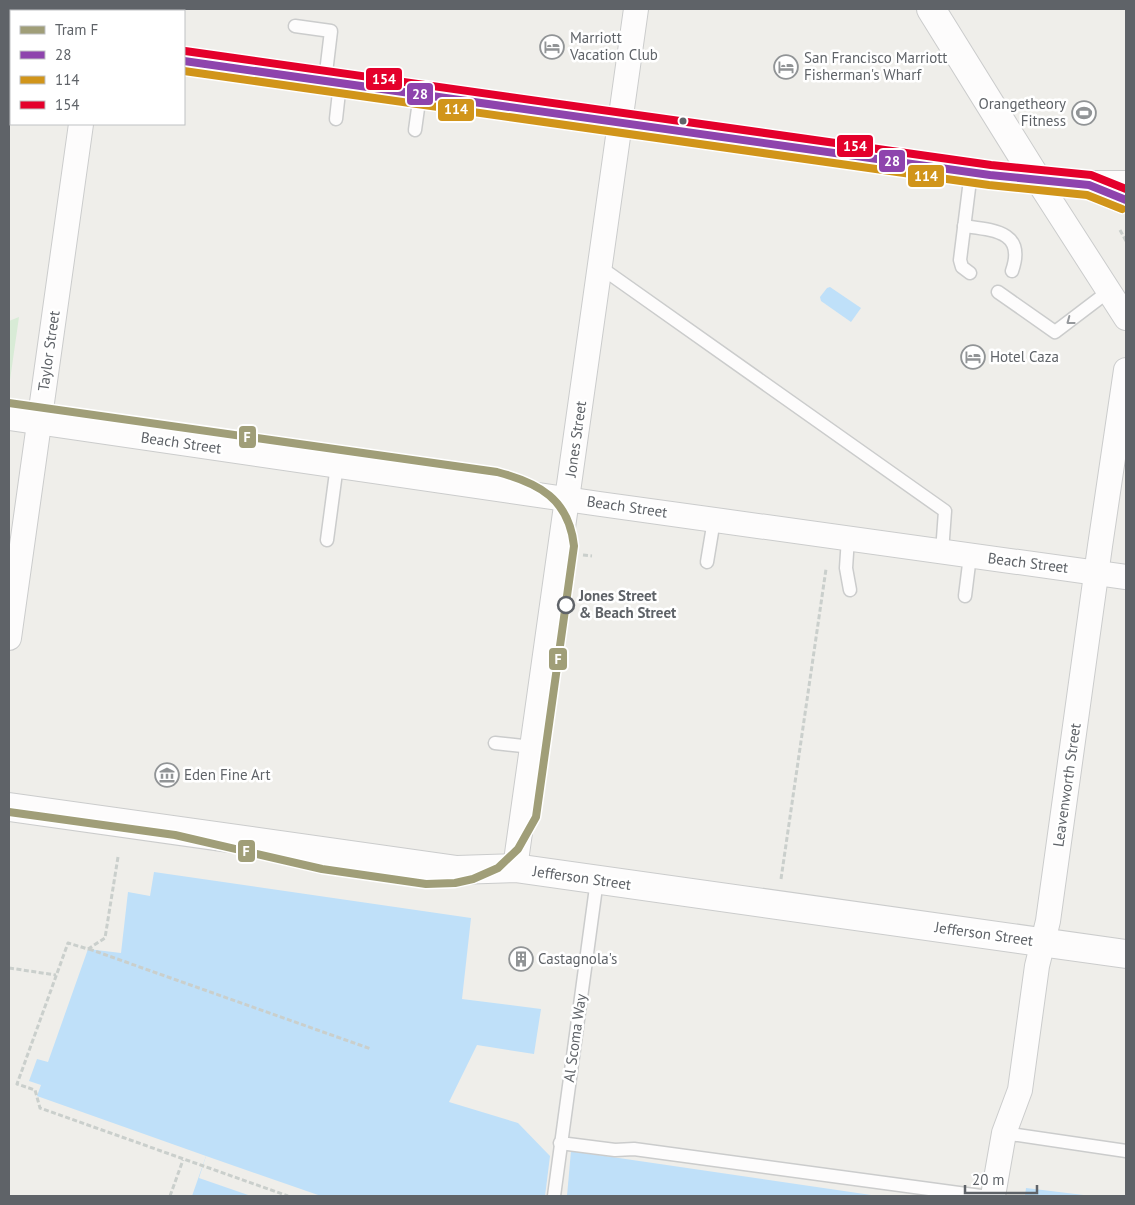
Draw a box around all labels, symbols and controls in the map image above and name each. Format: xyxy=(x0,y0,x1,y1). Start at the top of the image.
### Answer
legend xyxy=(10,10,185,125)
text: Tram F xyxy=(55,20,98,39)
place label: Marriott Vacation Club xyxy=(569,28,658,64)
hotel icon: Marriott Vacation Club xyxy=(539,34,565,60)
text: 28 xyxy=(55,45,71,64)
place label: San Francisco Marriott Fisherman's Wharf xyxy=(804,48,947,84)
hotel icon: San Francisco Marriott Fisherman's Wharf xyxy=(773,54,799,80)
line badge: 154 xyxy=(365,67,403,91)
text: 114 xyxy=(55,70,80,89)
text: 154 xyxy=(372,70,396,88)
line badge: 28 xyxy=(406,82,434,106)
text: 28 xyxy=(412,85,428,103)
place label: Orangetheory Fitness xyxy=(978,94,1066,130)
text: 154 xyxy=(55,95,80,114)
line badge: 114 xyxy=(437,98,475,122)
text: 114 xyxy=(444,100,468,118)
sports icon: Orangetheory Fitness xyxy=(1071,100,1097,126)
unlabelled marker xyxy=(678,116,688,126)
line badge: 154 xyxy=(836,134,874,158)
text: 154 xyxy=(843,137,867,155)
line badge: 28 xyxy=(878,149,906,173)
text: 28 xyxy=(884,152,900,170)
line badge: 114 xyxy=(907,164,945,188)
text: 114 xyxy=(914,167,938,185)
street label: Taylor Street xyxy=(33,309,64,392)
one-way arrow xyxy=(1067,315,1076,323)
hotel icon: Hotel Caza xyxy=(960,344,986,370)
place label: Hotel Caza xyxy=(990,347,1059,366)
street label: Jones Street xyxy=(561,400,590,479)
line badge: F xyxy=(238,425,257,449)
street label: Beach Street xyxy=(140,427,223,458)
text: F xyxy=(243,428,251,446)
street label: Beach Street xyxy=(586,491,669,522)
street label: Beach Street xyxy=(987,548,1069,577)
place label: Jones Street & Beach Street xyxy=(578,586,677,622)
marker: Jones Street & Beach Street xyxy=(557,596,575,614)
line badge: F xyxy=(548,647,568,671)
text: F xyxy=(554,650,562,668)
street label: Leavenworth Street xyxy=(1048,722,1085,848)
museum icon: Eden Fine Art xyxy=(154,762,180,788)
place label: Eden Fine Art xyxy=(184,765,270,784)
line badge: F xyxy=(237,839,256,863)
text: F xyxy=(242,842,250,860)
street label: Jefferson Street xyxy=(531,861,632,894)
street label: Jefferson Street xyxy=(933,917,1034,950)
building icon: Castagnola's xyxy=(508,946,534,972)
place label: Castagnola's xyxy=(538,949,617,968)
street label: Al Scoma Way xyxy=(559,992,590,1083)
scale bar xyxy=(965,1162,1038,1194)
text: 20 m xyxy=(972,1170,1005,1189)

